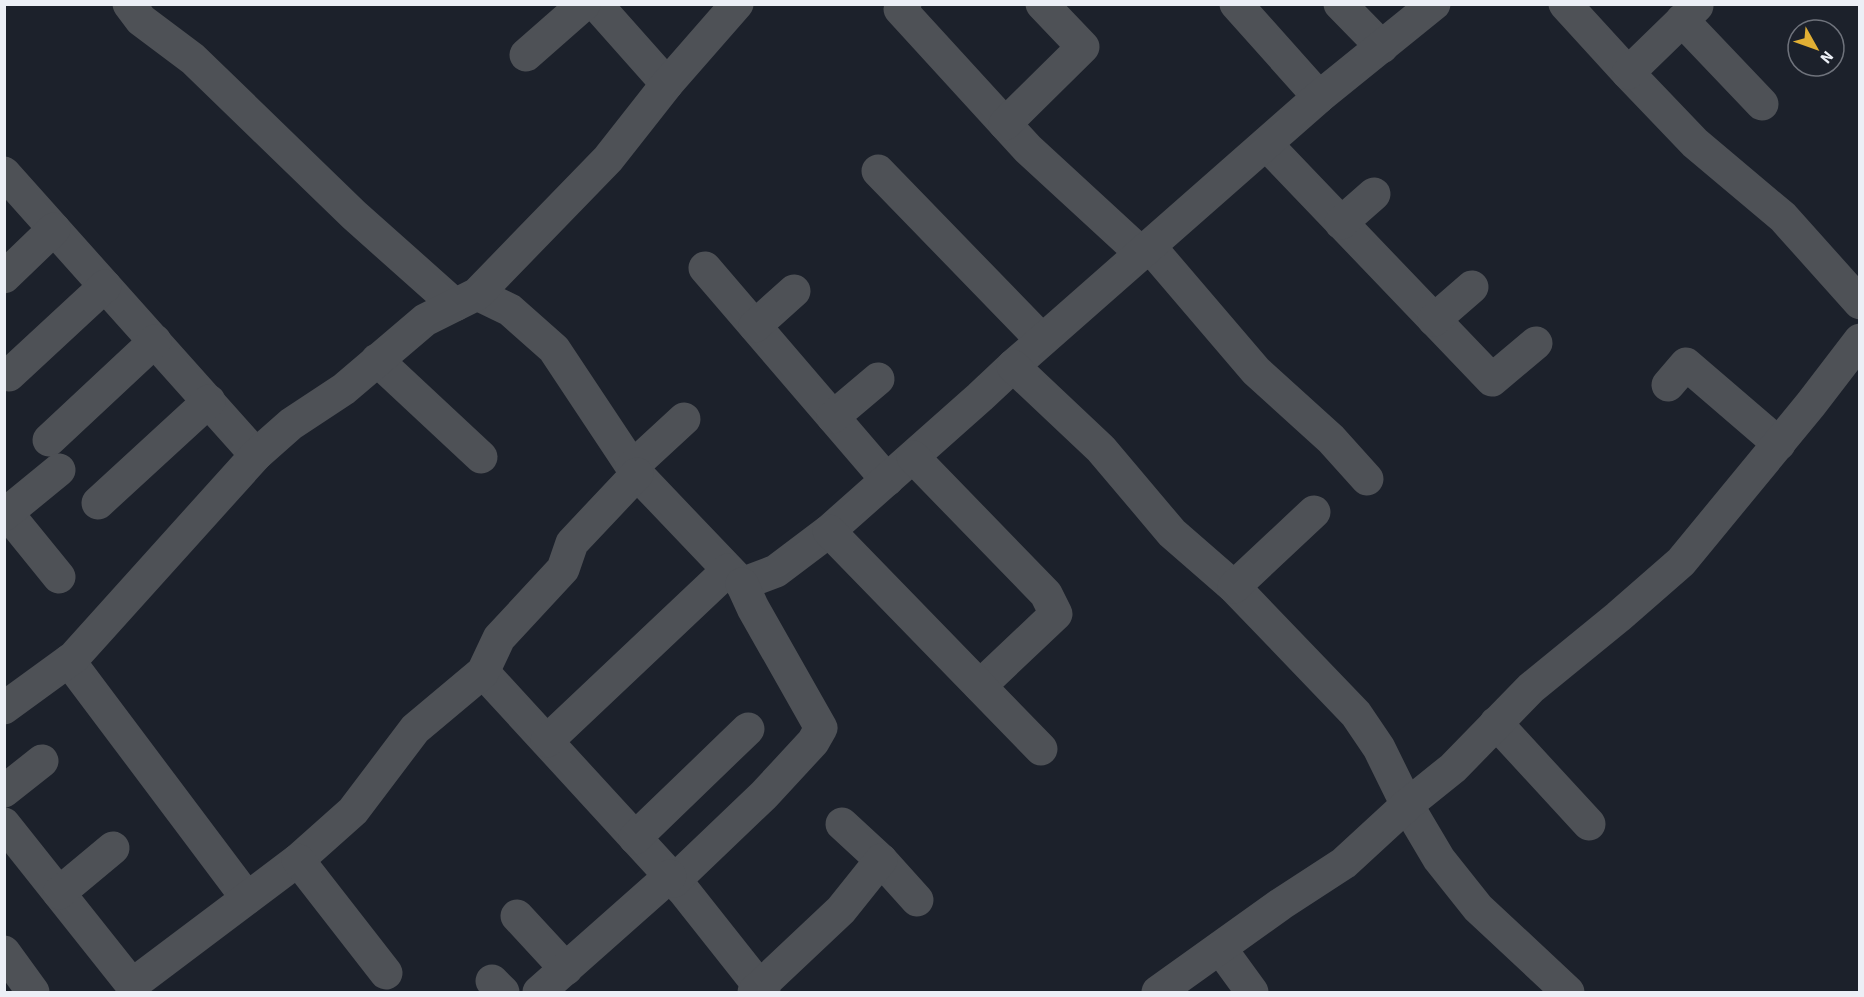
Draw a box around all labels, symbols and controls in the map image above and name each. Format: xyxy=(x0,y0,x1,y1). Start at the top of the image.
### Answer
north arrow xyxy=(1786,18,1846,78)
text: N xyxy=(1815,46,1839,68)

